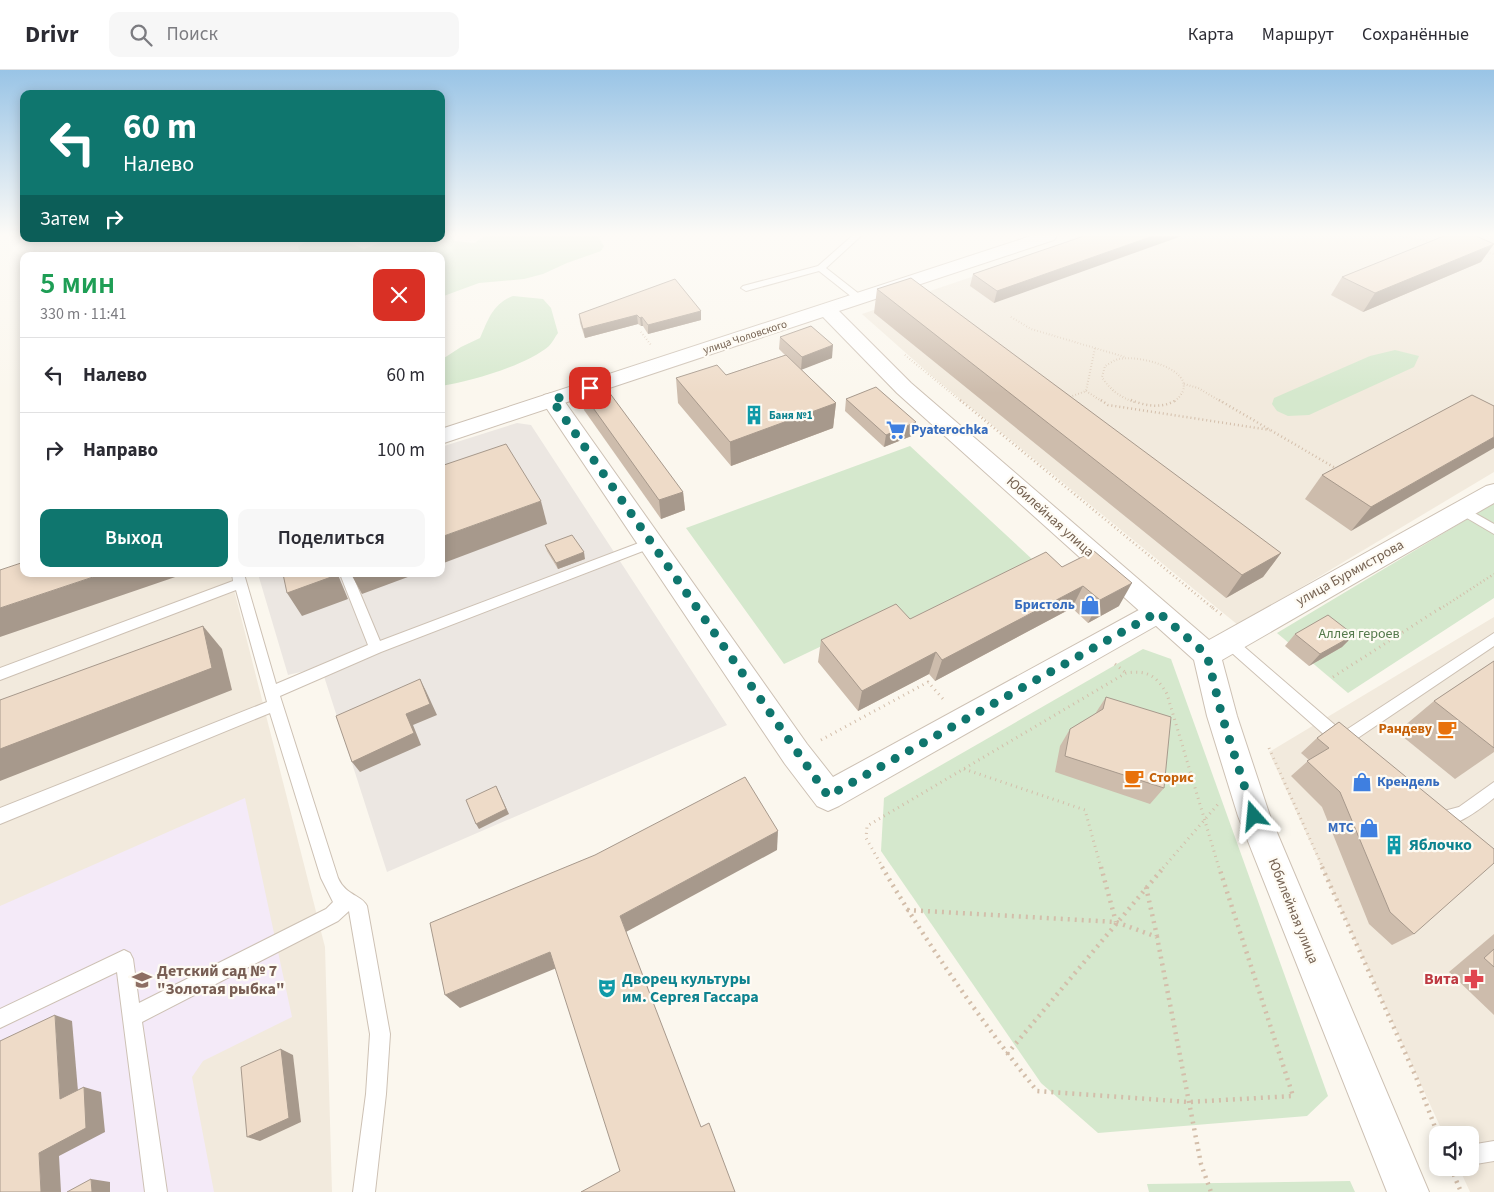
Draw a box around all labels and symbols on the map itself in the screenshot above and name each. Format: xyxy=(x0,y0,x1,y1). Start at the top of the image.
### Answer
street label: улица Чоловского xyxy=(701,316,789,358)
pin xyxy=(569,367,611,409)
building icon: Баня №1 xyxy=(743,404,765,426)
place label: Баня №1 xyxy=(769,408,813,423)
supermarket icon: Pyaterochka xyxy=(885,419,907,441)
place label: Pyaterochka xyxy=(911,420,989,440)
street label: Юбилейная улица xyxy=(1002,472,1098,562)
street label: улица Бурмистрова xyxy=(1292,535,1408,611)
shop icon: Бристоль xyxy=(1079,594,1101,616)
place label: Бристоль xyxy=(1014,595,1075,615)
park label: Аллея героев xyxy=(1318,624,1400,644)
cafe icon: Рандеву xyxy=(1436,718,1458,740)
place label: Рандеву xyxy=(1379,719,1433,739)
cafe icon: Сторис xyxy=(1123,767,1145,789)
place label: Сторис xyxy=(1149,768,1194,788)
shop icon: Крендель xyxy=(1351,771,1373,793)
place label: Крендель xyxy=(1377,772,1440,792)
position arrow xyxy=(1227,789,1279,841)
shop icon: МТС xyxy=(1358,817,1380,839)
place label: МТС xyxy=(1328,818,1354,838)
building icon: Яблочко xyxy=(1383,834,1405,856)
place label: Яблочко xyxy=(1409,834,1472,856)
street label: Юбилейная улица xyxy=(1263,855,1323,967)
place label: Детский сад № 7 "Золотая рыбка" xyxy=(157,960,285,1000)
place label: Дворец культуры им. Сергея Гассара xyxy=(622,968,759,1008)
place label: Вита xyxy=(1424,968,1459,990)
pharmacy icon: Вита xyxy=(1463,968,1485,990)
school or university icon: Детский сад № 7 "Золотая рыбка" xyxy=(131,969,153,991)
theatre icon: Дворец культуры им. Сергея Гассара xyxy=(596,977,618,999)

